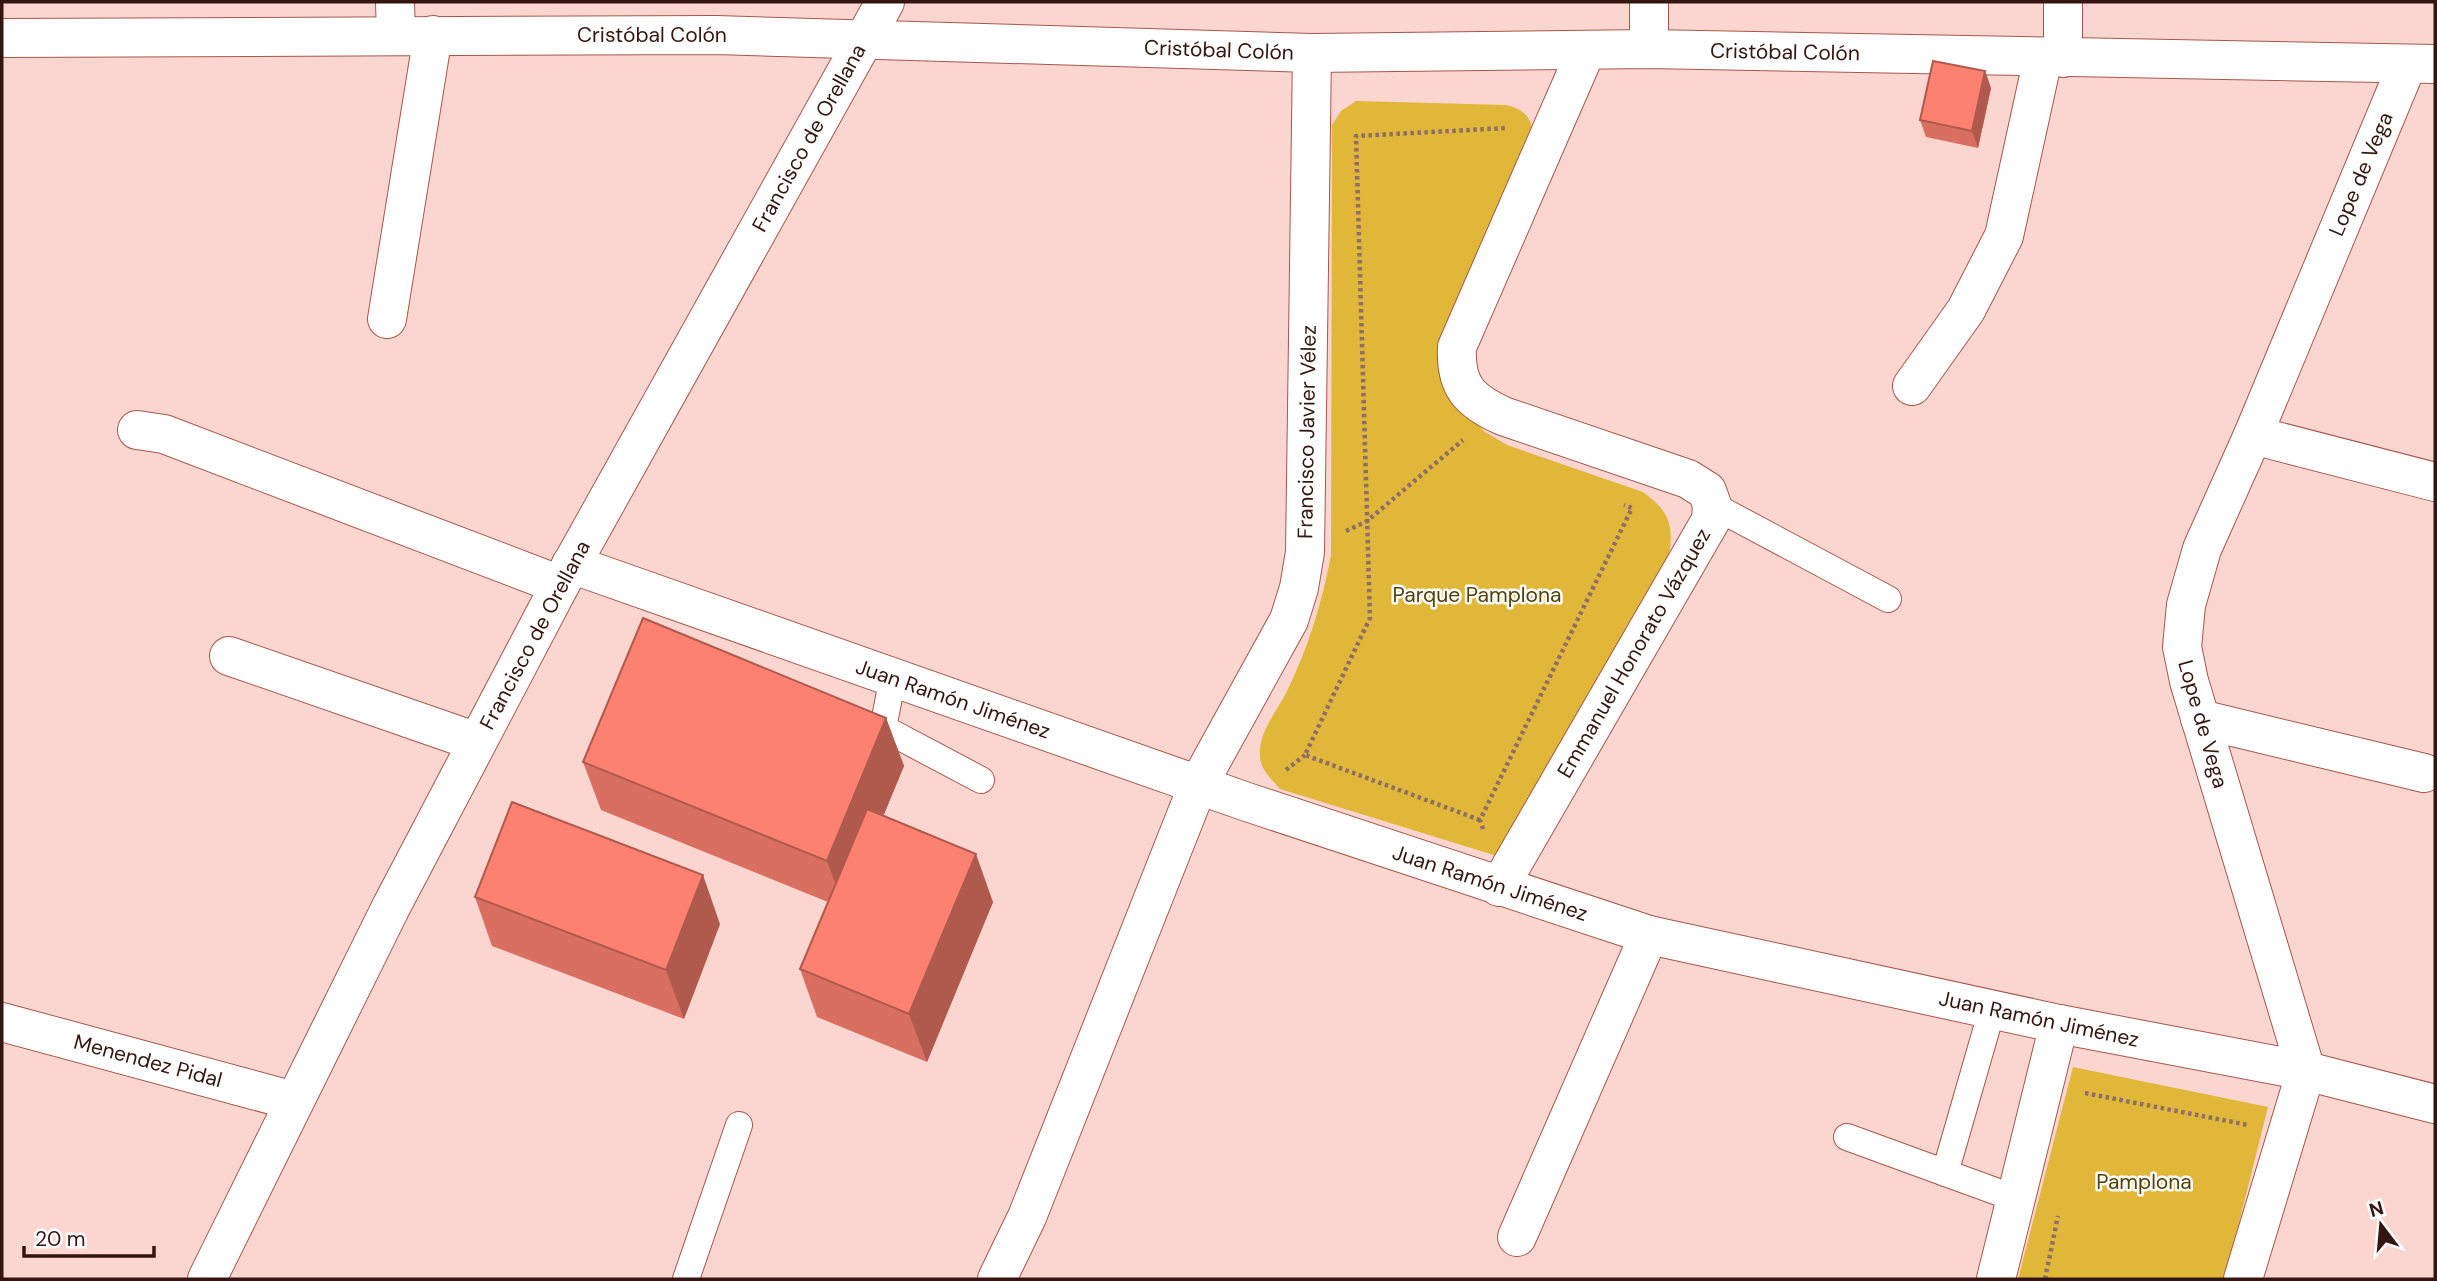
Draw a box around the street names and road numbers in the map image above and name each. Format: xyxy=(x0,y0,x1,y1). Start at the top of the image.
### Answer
street label: Cristóbal Colón xyxy=(577,21,727,49)
street label: Cristóbal Colón xyxy=(1144,33,1294,67)
street label: Cristóbal Colón xyxy=(1710,37,1860,67)
street label: Francisco de Orellana xyxy=(746,39,872,237)
street label: Lope de Vega xyxy=(2322,108,2400,240)
street label: Francisco Javier Vélez xyxy=(1291,325,1323,539)
street label: Emmanuel Honorato Vázquez xyxy=(1551,523,1717,783)
street label: Francisco de Orellana xyxy=(473,535,597,735)
street label: Juan Ramón Jiménez xyxy=(852,653,1054,745)
street label: Lope de Vega xyxy=(2171,657,2235,791)
street label: Juan Ramón Jiménez xyxy=(1389,838,1591,928)
street label: Juan Ramón Jiménez xyxy=(1936,984,2142,1054)
street label: Menendez Pidal xyxy=(71,1028,225,1094)

